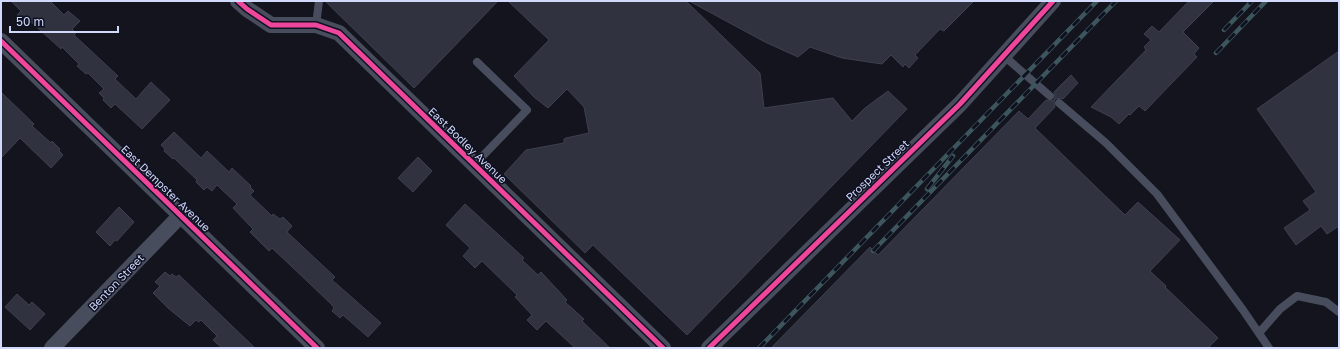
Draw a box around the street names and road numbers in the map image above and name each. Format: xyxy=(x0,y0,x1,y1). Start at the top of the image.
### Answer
street label: East Bodley Avenue xyxy=(426,104,510,186)
street label: Prospect Street xyxy=(843,137,911,203)
street label: East Dempster Avenue xyxy=(119,142,213,234)
street label: Benton Street xyxy=(86,251,146,313)

